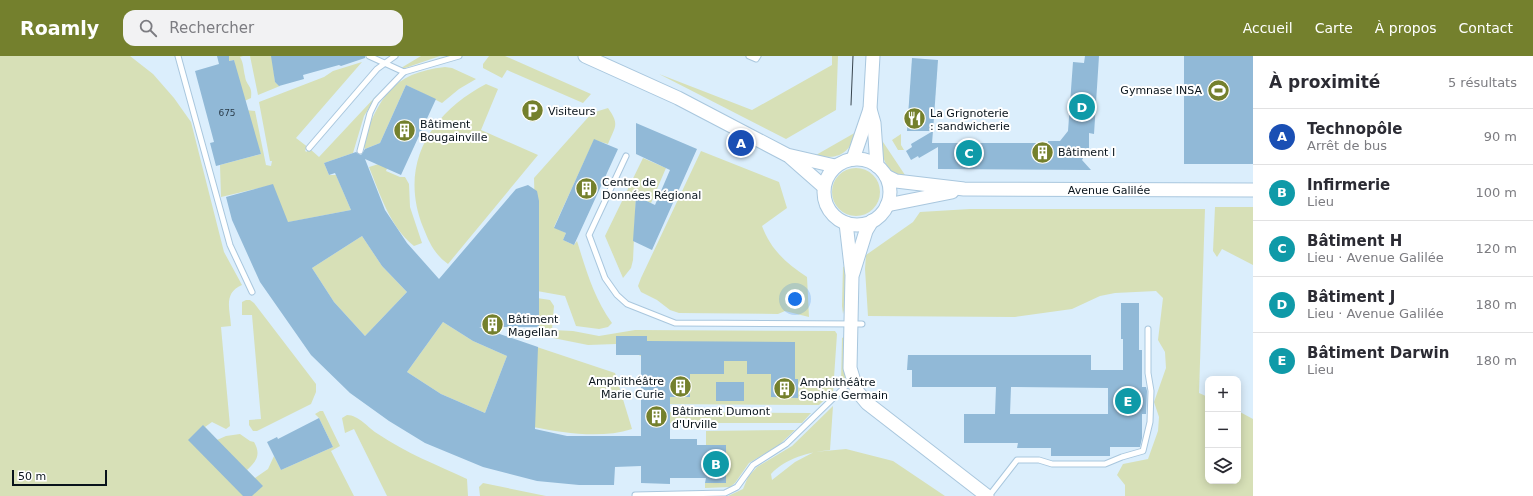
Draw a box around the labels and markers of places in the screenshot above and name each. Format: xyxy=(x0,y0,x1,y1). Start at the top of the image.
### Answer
sports icon: Gymnase INSA xyxy=(1205,77,1231,103)
place label: Gymnase INSA xyxy=(1120,84,1202,97)
pin: D xyxy=(1069,92,1095,122)
parking icon: Visiteurs xyxy=(520,98,546,124)
place label: Visiteurs xyxy=(548,105,596,118)
restaurant icon: La Grignoterie : sandwicherie xyxy=(901,106,927,132)
place label: La Grignoterie : sandwicherie xyxy=(930,107,1010,133)
building icon: Bâtiment Bougainville xyxy=(391,117,417,143)
place label: Bâtiment Bougainville xyxy=(420,118,488,144)
pin: A xyxy=(728,128,754,158)
pin: C xyxy=(956,138,982,168)
building icon: Bâtiment I xyxy=(1029,139,1055,165)
place label: Bâtiment I xyxy=(1058,146,1115,159)
building icon: Centre de Données Régional xyxy=(573,175,599,201)
place label: Centre de Données Régional xyxy=(602,176,701,202)
building icon: Bâtiment Magellan xyxy=(480,312,506,338)
place label: Bâtiment Magellan xyxy=(508,313,559,339)
building icon: Amphithéâtre Marie Curie xyxy=(667,374,693,400)
place label: Amphithéâtre Marie Curie xyxy=(589,375,664,401)
building icon: Amphithéâtre Sophie Germain xyxy=(772,375,798,401)
place label: Amphithéâtre Sophie Germain xyxy=(800,376,888,402)
pin: E xyxy=(1115,386,1141,416)
building icon: Bâtiment Dumont d'Urville xyxy=(643,404,669,430)
place label: Bâtiment Dumont d'Urville xyxy=(672,405,771,431)
pin: B xyxy=(703,449,729,479)

